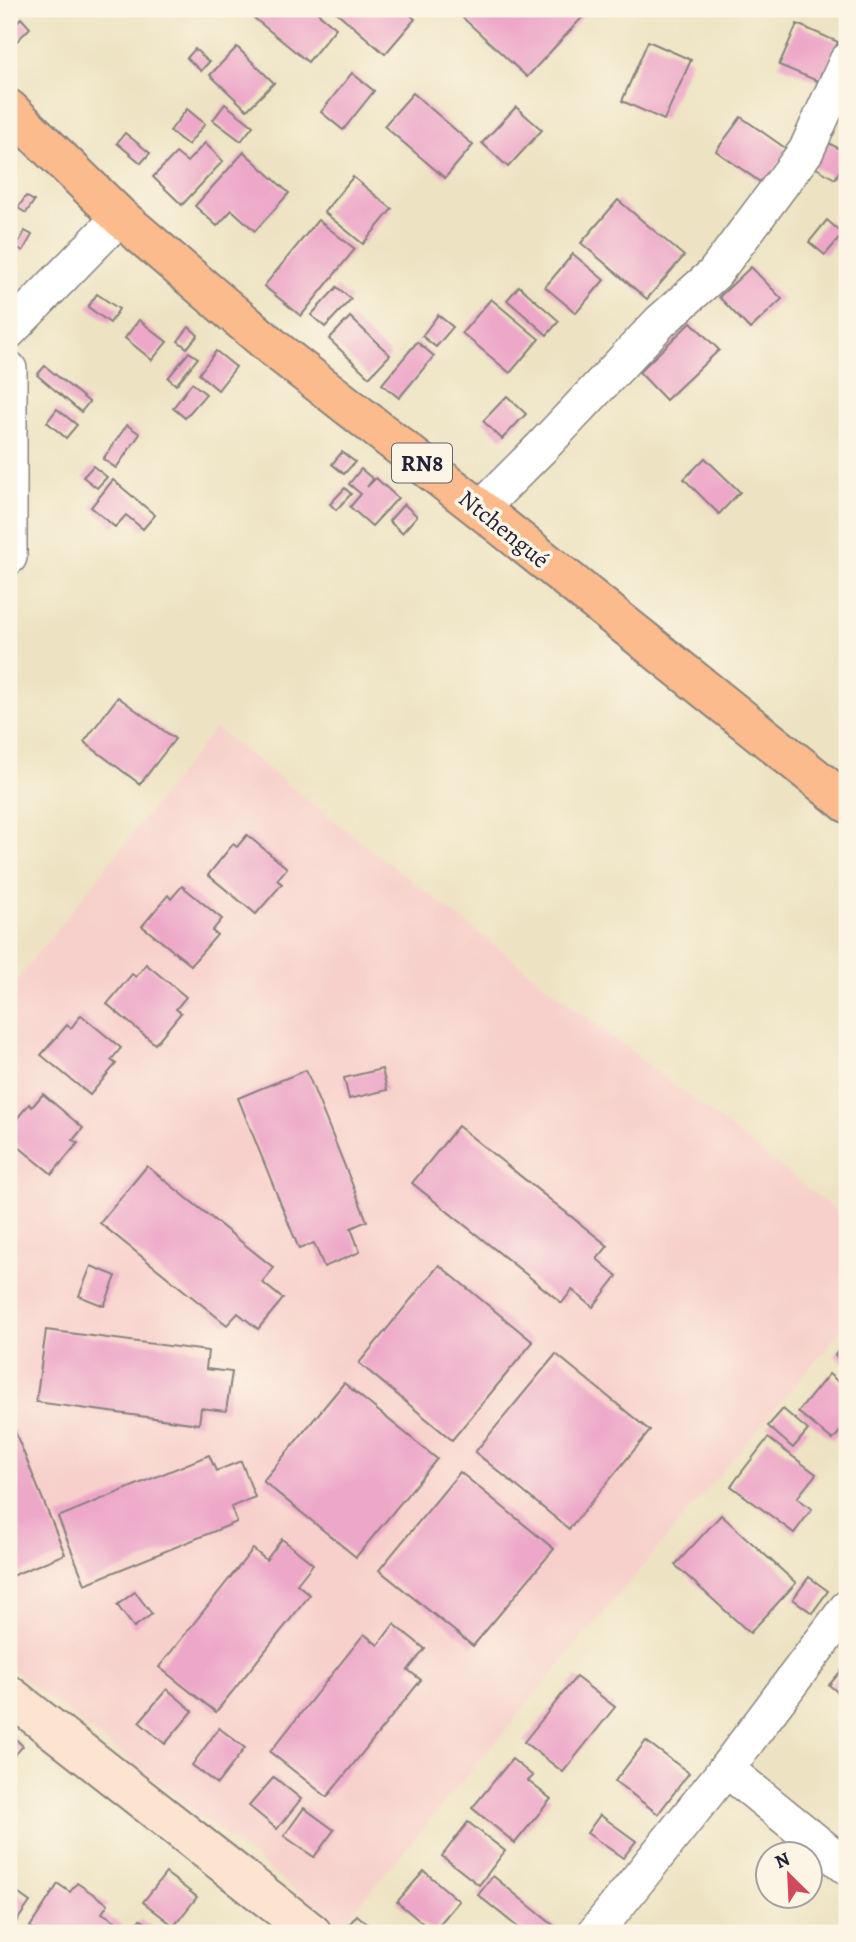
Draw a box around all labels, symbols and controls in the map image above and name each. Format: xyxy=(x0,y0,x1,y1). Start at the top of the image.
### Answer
road number: RN8 xyxy=(392,444,452,482)
street label: Ntchengué xyxy=(452,483,556,575)
north arrow xyxy=(754,1840,824,1910)
text: N xyxy=(771,1846,794,1875)

